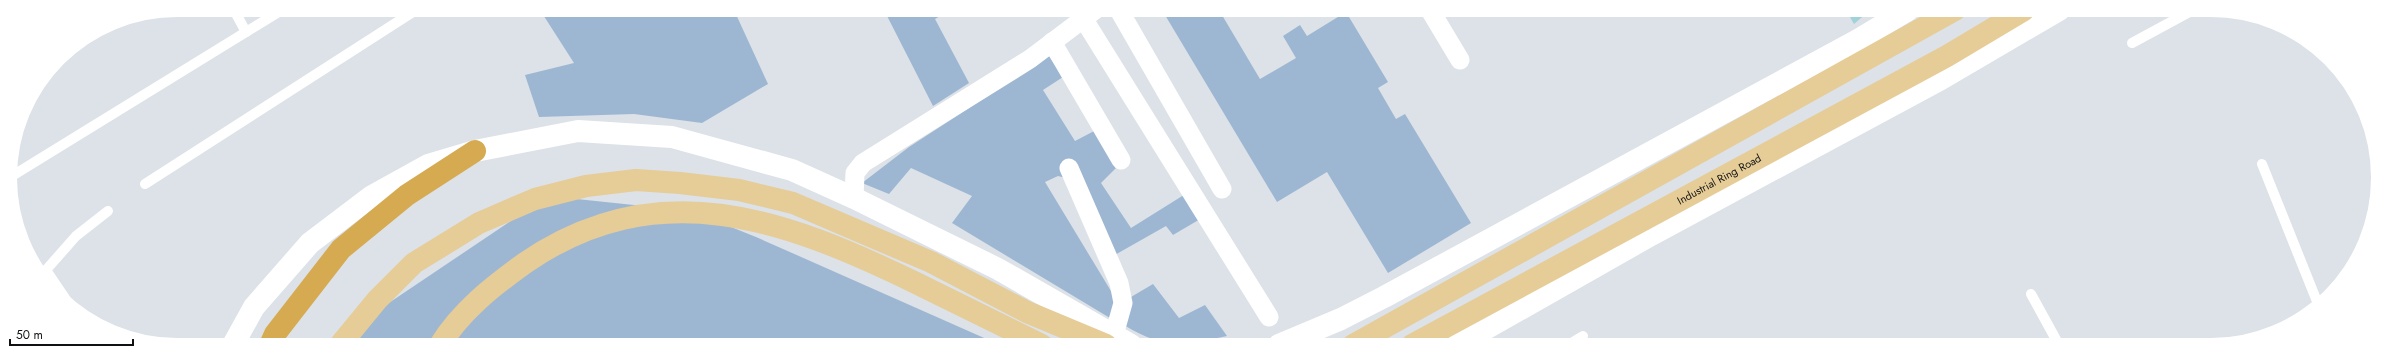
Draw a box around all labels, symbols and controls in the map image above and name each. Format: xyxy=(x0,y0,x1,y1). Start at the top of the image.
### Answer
street label: Industrial Ring Road xyxy=(1674,150,1764,208)
scale bar xyxy=(10,321,133,347)
text: 50 m xyxy=(16,326,43,344)

